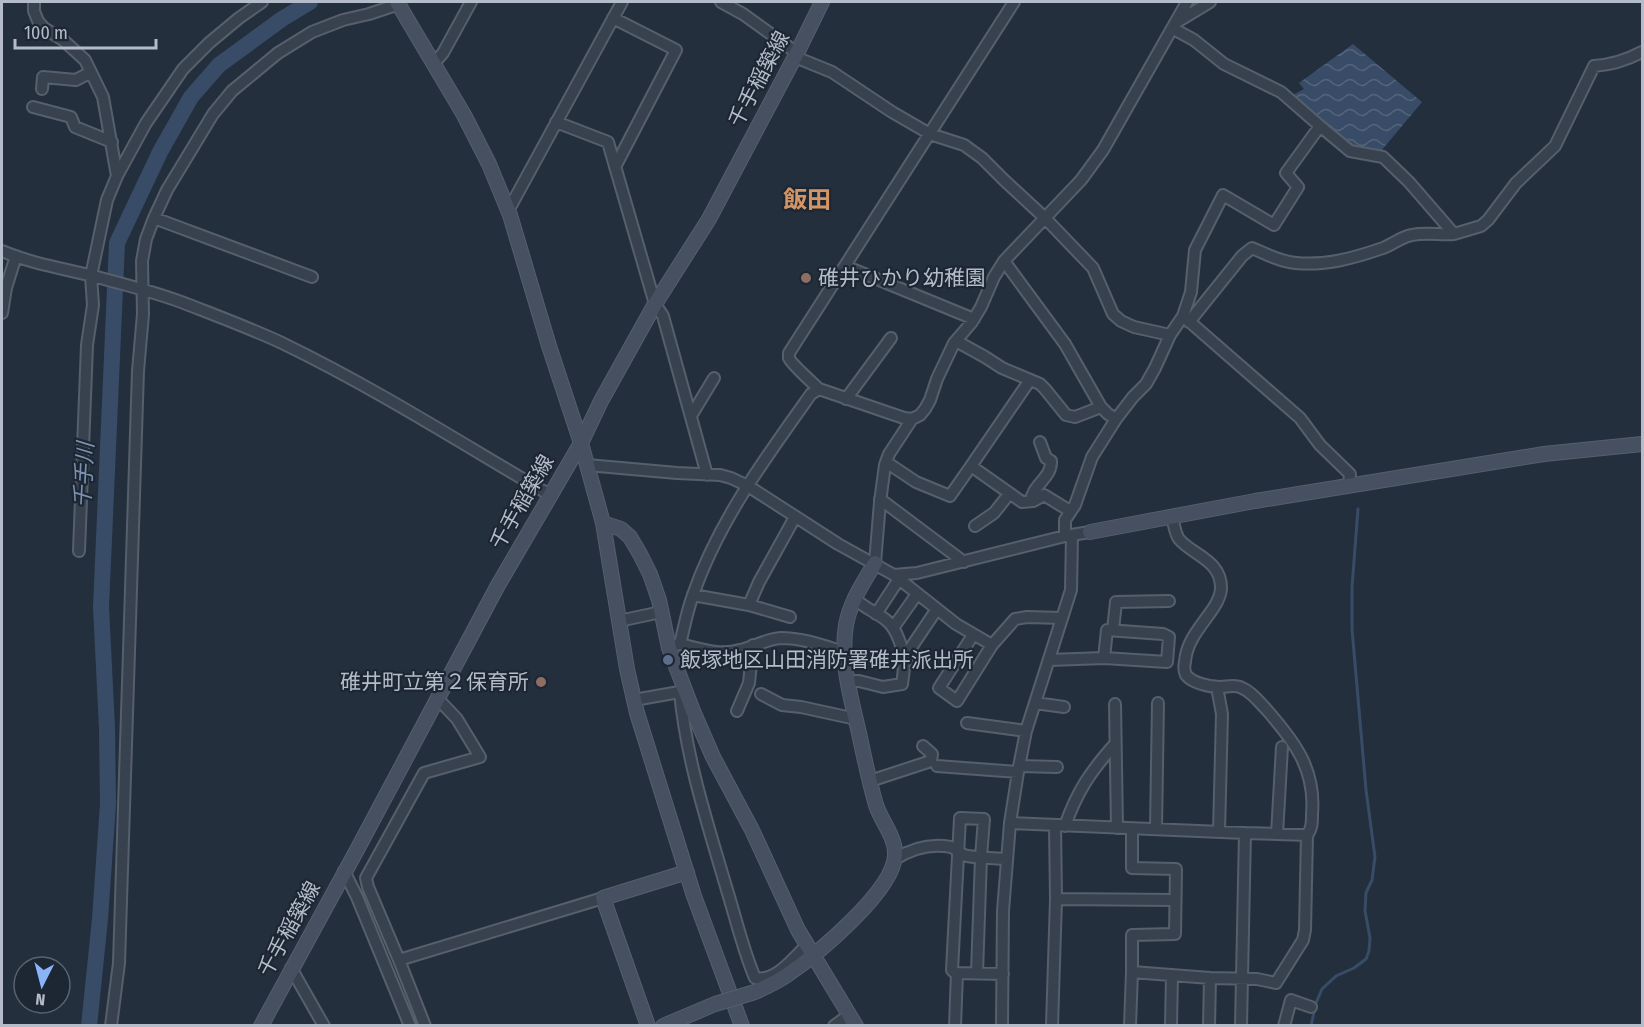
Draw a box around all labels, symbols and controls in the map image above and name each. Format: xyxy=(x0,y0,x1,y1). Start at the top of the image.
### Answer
scale bar xyxy=(15,12,156,50)
text: 100 m xyxy=(24,22,68,44)
street label: 千手稲築線 xyxy=(723,27,795,131)
district label: 飯田 xyxy=(783,186,831,214)
place label: 碓井ひかり幼稚園 xyxy=(818,265,986,291)
marker: 碓井ひかり幼稚園 xyxy=(799,271,813,285)
water label: 千手川 xyxy=(69,439,99,509)
street label: 千手稲築線 xyxy=(484,450,560,554)
place label: 飯塚地区山田消防署碓井派出所 xyxy=(680,647,974,673)
marker: 飯塚地区山田消防署碓井派出所 xyxy=(661,653,675,667)
place label: 碓井町立第２保育所 xyxy=(340,669,529,695)
marker: 碓井町立第２保育所 xyxy=(534,675,548,689)
street label: 千手稲築線 xyxy=(252,877,326,981)
north arrow xyxy=(12,955,72,1015)
text: N xyxy=(35,989,46,1009)

